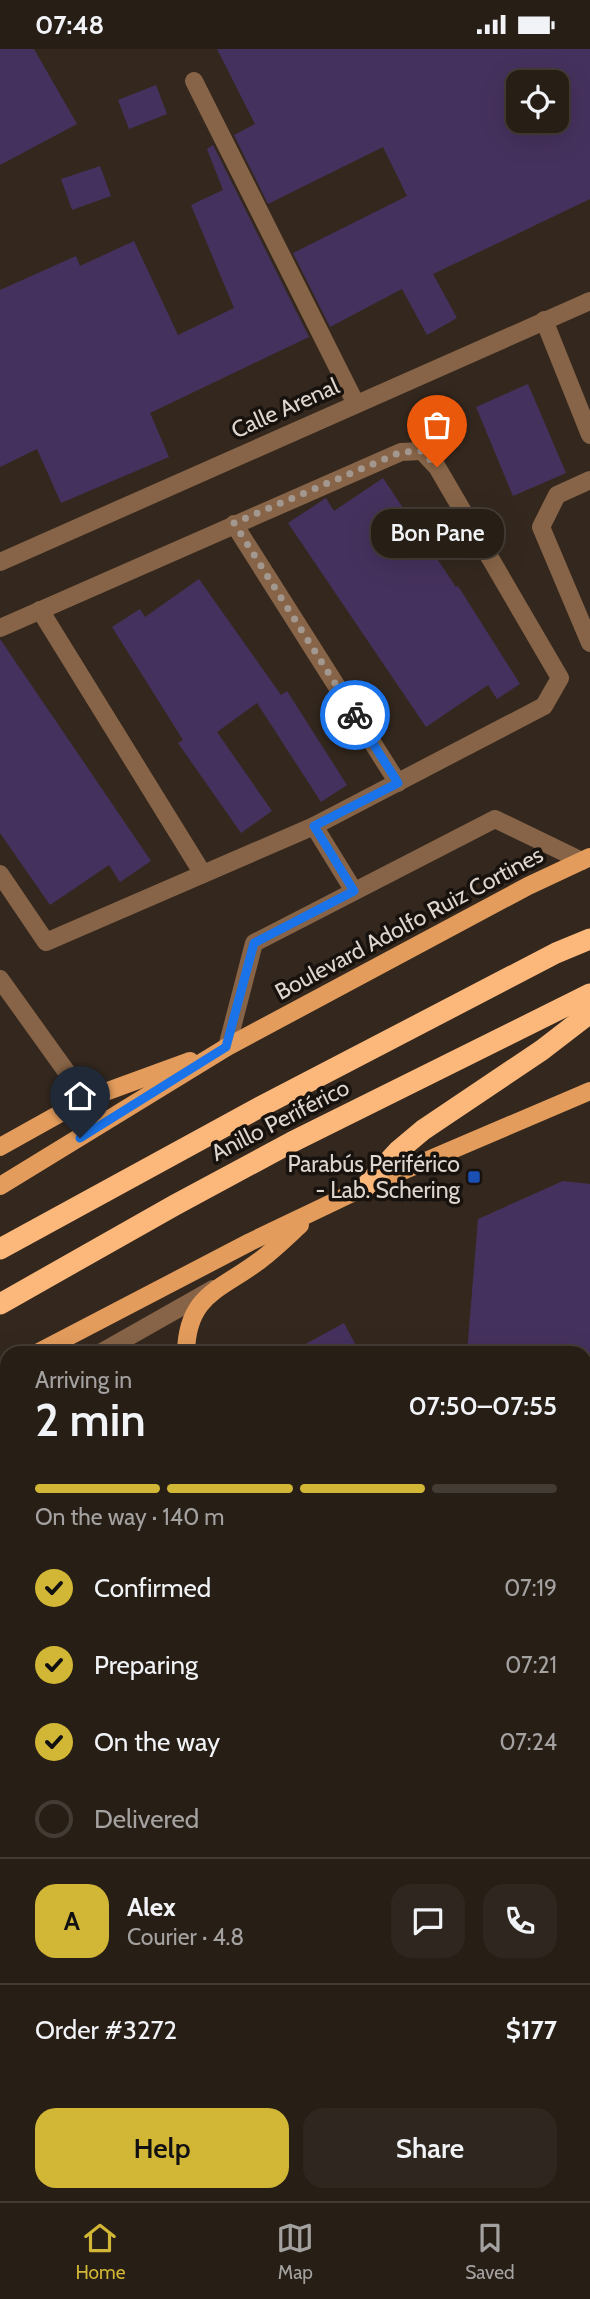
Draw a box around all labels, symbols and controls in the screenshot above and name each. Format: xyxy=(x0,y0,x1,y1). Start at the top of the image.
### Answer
text: 07:48 xyxy=(35,9,104,41)
map controls xyxy=(506,70,569,133)
button: locate xyxy=(506,70,569,133)
street label: Calle Arenal xyxy=(227,372,344,444)
pin xyxy=(407,395,467,467)
icon: bag xyxy=(418,406,456,444)
callout: Bon Pane xyxy=(370,509,504,558)
text: Bon Pane xyxy=(390,519,485,547)
courier xyxy=(320,680,390,750)
icon: bike xyxy=(336,696,374,734)
street label: Boulevard Adolfo Ruiz Cortines xyxy=(270,840,548,1006)
pin xyxy=(50,1066,110,1138)
street label: Anillo Periférico xyxy=(206,1073,354,1167)
icon: home xyxy=(61,1077,99,1115)
place label: Parabús Periférico - Lab. Schering xyxy=(287,1150,461,1204)
marker: Parabús Periférico - Lab. Schering xyxy=(466,1169,482,1185)
text: Arriving in xyxy=(35,1366,132,1394)
text: 07:50–07:55 xyxy=(408,1390,557,1422)
text: 2 min xyxy=(35,1392,146,1448)
text: On the way · 140 m xyxy=(35,1503,225,1531)
icon: check xyxy=(35,1569,73,1607)
text: Confirmed xyxy=(94,1572,211,1604)
text: 07:19 xyxy=(504,1574,557,1602)
icon: check xyxy=(35,1646,73,1684)
text: Preparing xyxy=(94,1649,198,1681)
text: 07:21 xyxy=(505,1651,557,1679)
icon: check xyxy=(35,1723,73,1761)
text: On the way xyxy=(94,1726,220,1758)
text: 07:24 xyxy=(500,1728,557,1756)
text: Delivered xyxy=(94,1803,199,1835)
button: chat xyxy=(391,1884,465,1958)
button: phone xyxy=(483,1884,557,1958)
text: Alex xyxy=(127,1891,176,1923)
text: A xyxy=(64,1905,80,1937)
text: Courier · 4.8 xyxy=(127,1923,244,1951)
text: Order #3272 xyxy=(35,2014,177,2046)
text: $177 xyxy=(506,2014,557,2046)
button: Help xyxy=(35,2108,289,2188)
button: Share xyxy=(303,2108,557,2188)
tab: Home xyxy=(75,2219,125,2284)
tab: Map xyxy=(276,2219,314,2284)
tab: Saved xyxy=(465,2219,515,2284)

